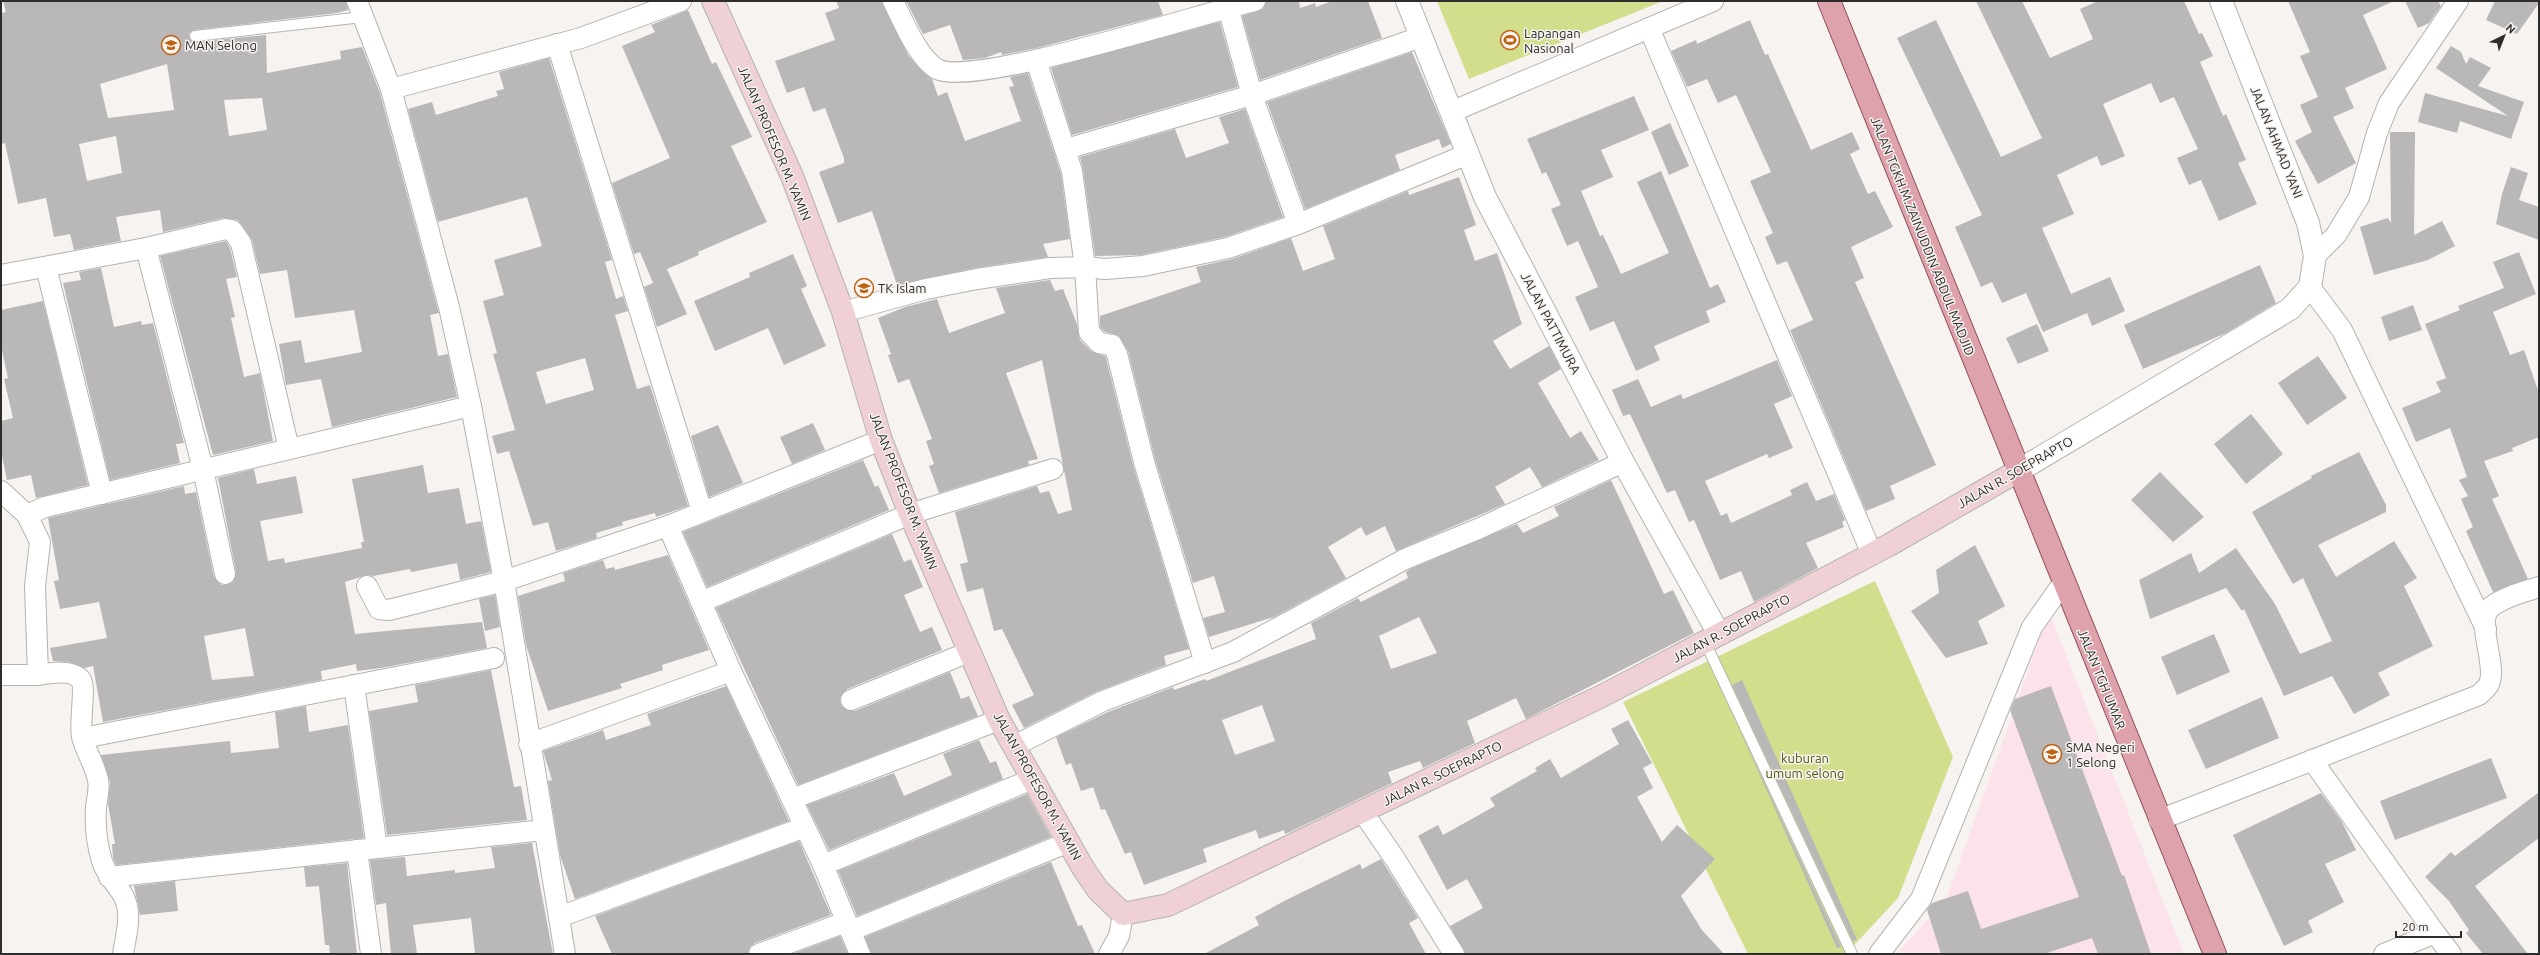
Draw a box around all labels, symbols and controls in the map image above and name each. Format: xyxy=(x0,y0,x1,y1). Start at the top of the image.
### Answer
north arrow xyxy=(2484,16,2524,56)
text: N xyxy=(2504,21,2518,36)
place label: Lapangan Nasional xyxy=(1524,26,1581,55)
sports icon: Lapangan Nasional xyxy=(1499,29,1521,51)
school or university icon: MAN Selong xyxy=(160,34,182,56)
place label: MAN Selong xyxy=(185,38,257,52)
street label: JALAN PROFESOR M. YAMIN xyxy=(736,63,814,223)
street label: JALAN AHMAD YANI xyxy=(2248,84,2306,200)
street label: JALAN TGKH.M.ZAINUDDIN ABDUL MADJID xyxy=(1868,114,1978,358)
street label: JALAN PATTIMURA xyxy=(1518,270,1584,377)
school or university icon: TK Islam xyxy=(853,277,875,299)
place label: TK Islam xyxy=(878,281,926,295)
street label: JALAN PROFESOR M. YAMIN xyxy=(868,411,940,571)
street label: JALAN R. SOEPRAPTO xyxy=(1955,433,2075,511)
street label: JALAN R. SOEPRAPTO xyxy=(1670,591,1792,665)
street label: JALAN TGH UMAR xyxy=(2075,627,2129,731)
street label: JALAN PROFESOR M. YAMIN xyxy=(991,710,1085,862)
street label: JALAN R. SOEPRAPTO xyxy=(1380,738,1504,808)
place label: SMA Negeri 1 Selong xyxy=(2066,740,2135,769)
school or university icon: SMA Negeri 1 Selong xyxy=(2041,743,2063,765)
park label: kuburan umum selong xyxy=(1766,751,1845,780)
scale bar xyxy=(2396,913,2461,939)
text: 20 m xyxy=(2402,920,2429,933)

